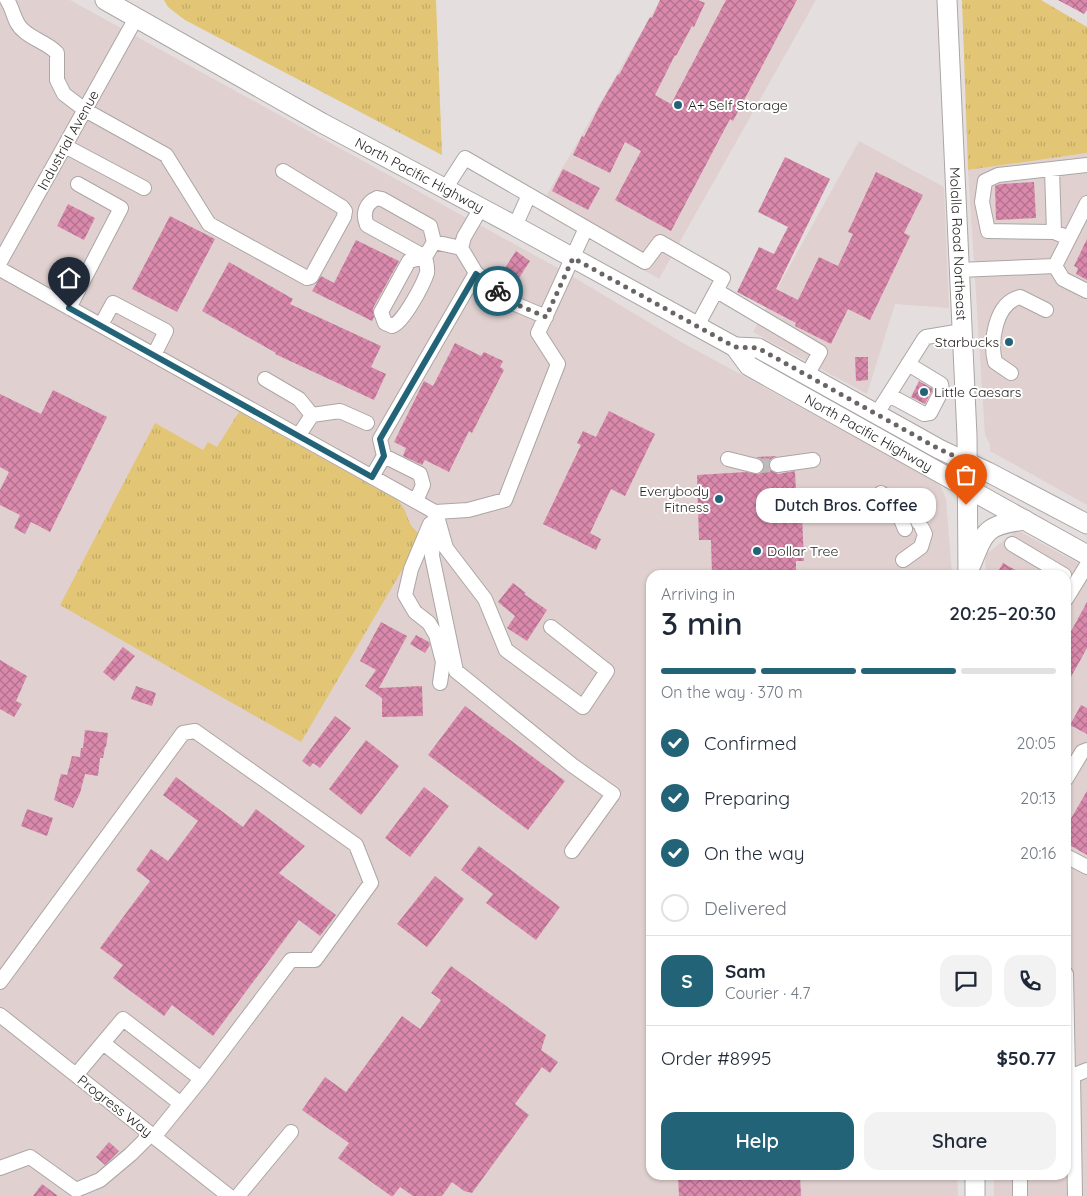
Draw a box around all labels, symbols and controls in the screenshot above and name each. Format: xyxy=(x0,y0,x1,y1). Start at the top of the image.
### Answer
street label: Industrial Avenue xyxy=(33,87,103,193)
place label: A+ Self Storage xyxy=(688,96,788,114)
marker: A+ Self Storage xyxy=(672,99,684,111)
street label: North Pacific Highway xyxy=(352,133,487,217)
street label: Molalla Road Northeast xyxy=(946,167,971,321)
pin xyxy=(48,257,90,308)
icon: home xyxy=(55,264,83,292)
courier xyxy=(473,266,523,316)
icon: bike xyxy=(484,277,512,305)
place label: Starbucks xyxy=(935,333,999,351)
marker: Starbucks xyxy=(1003,336,1015,348)
place label: Little Caesars xyxy=(934,383,1021,401)
marker: Little Caesars xyxy=(918,386,930,398)
street label: North Pacific Highway xyxy=(802,390,936,476)
pin xyxy=(945,454,987,505)
icon: bag xyxy=(952,461,980,489)
place label: Everybody Fitness xyxy=(639,482,709,516)
callout: Dutch Bros. Coffee xyxy=(756,488,936,522)
marker: Everybody Fitness xyxy=(713,493,725,505)
text: Dutch Bros. Coffee xyxy=(774,495,918,515)
place label: Dollar Tree xyxy=(767,542,838,560)
marker: Dollar Tree xyxy=(751,545,763,557)
text: Arriving in xyxy=(661,584,735,604)
text: 20:25–20:30 xyxy=(949,601,1056,625)
text: 3 min xyxy=(661,603,743,643)
text: On the way · 370 m xyxy=(661,682,803,702)
icon: check xyxy=(661,729,689,757)
text: Confirmed xyxy=(704,731,797,755)
text: 20:05 xyxy=(1016,733,1056,753)
icon: check xyxy=(661,784,689,812)
text: Preparing xyxy=(704,786,790,810)
text: 20:13 xyxy=(1020,788,1056,808)
icon: check xyxy=(661,839,689,867)
text: On the way xyxy=(704,841,805,865)
text: 20:16 xyxy=(1020,843,1056,863)
text: Delivered xyxy=(704,896,787,920)
button: chat xyxy=(940,955,992,1007)
button: phone xyxy=(1004,955,1056,1007)
text: Sam xyxy=(725,959,766,983)
text: S xyxy=(681,969,693,993)
text: Courier · 4.7 xyxy=(725,983,810,1003)
text: Order #8995 xyxy=(661,1046,771,1070)
text: $50.77 xyxy=(996,1046,1056,1070)
street label: Progress Way xyxy=(74,1071,156,1141)
button: Help xyxy=(661,1112,854,1170)
button: Share xyxy=(864,1112,1056,1170)

